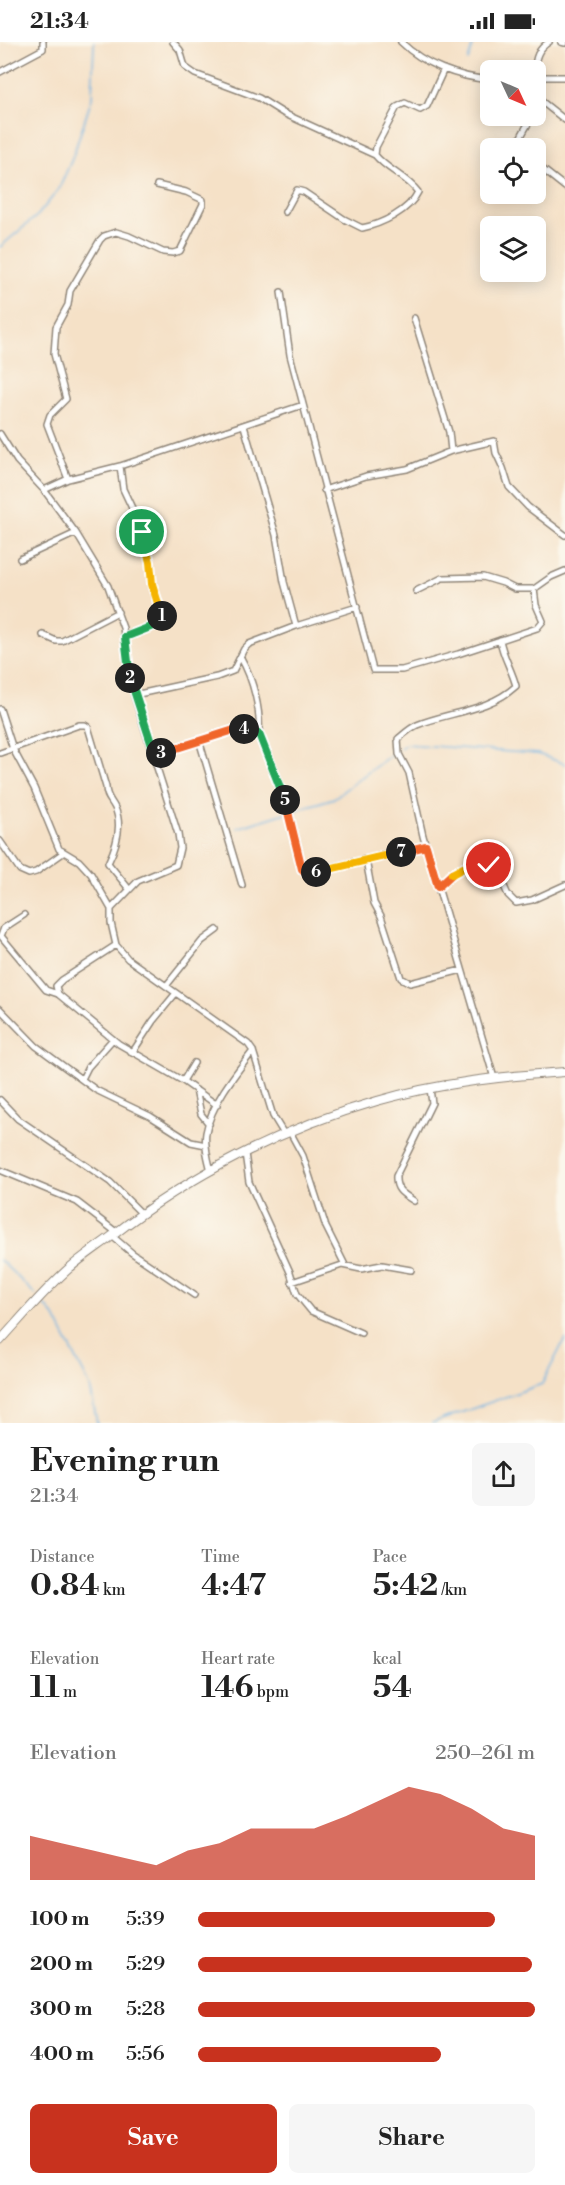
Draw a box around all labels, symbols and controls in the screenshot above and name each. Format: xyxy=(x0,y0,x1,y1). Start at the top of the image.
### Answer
text: 21:34 xyxy=(30,8,89,35)
north arrow xyxy=(480,60,546,126)
map controls xyxy=(480,60,546,282)
button: locate xyxy=(480,138,546,204)
button: layers xyxy=(480,216,546,282)
pin xyxy=(116,506,167,557)
icon: arrive xyxy=(125,515,158,548)
pin: 1 xyxy=(147,601,177,631)
text: 1 xyxy=(158,606,166,626)
pin: 2 xyxy=(115,663,145,693)
text: 2 xyxy=(125,668,135,688)
pin: 4 xyxy=(229,714,259,744)
text: 4 xyxy=(239,719,249,739)
pin: 3 xyxy=(146,738,176,768)
text: 3 xyxy=(156,743,166,763)
pin: 5 xyxy=(270,785,300,815)
text: 5 xyxy=(280,790,290,810)
pin: 7 xyxy=(386,837,416,867)
pin xyxy=(463,839,514,890)
text: 7 xyxy=(396,842,406,862)
icon: check xyxy=(472,848,505,881)
pin: 6 xyxy=(301,857,331,887)
text: 6 xyxy=(311,862,321,882)
text: Evening run xyxy=(30,1441,219,1482)
button: share xyxy=(472,1443,535,1506)
text: 21:34 xyxy=(30,1484,78,1509)
text: Distance xyxy=(30,1547,95,1567)
text: Time xyxy=(201,1547,240,1567)
text: Pace xyxy=(373,1547,407,1567)
text: 0.84 xyxy=(30,1567,100,1605)
text: 4:47 xyxy=(201,1567,266,1605)
text: 5:42 xyxy=(373,1567,438,1605)
text: km xyxy=(100,1580,125,1600)
text: /km xyxy=(438,1580,467,1600)
text: Elevation xyxy=(30,1649,99,1669)
text: Heart rate xyxy=(201,1649,275,1669)
text: kcal xyxy=(373,1649,402,1669)
text: 11 xyxy=(30,1669,60,1707)
text: 146 xyxy=(201,1669,253,1707)
text: 54 xyxy=(373,1669,412,1707)
text: m xyxy=(60,1682,77,1702)
text: bpm xyxy=(253,1682,289,1702)
text: Elevation xyxy=(30,1741,117,1766)
text: 250–261 m xyxy=(435,1741,535,1766)
text: 100 m xyxy=(30,1907,89,1932)
text: 5:39 xyxy=(126,1907,165,1932)
text: 200 m xyxy=(30,1952,93,1977)
text: 5:29 xyxy=(126,1952,165,1977)
text: 300 m xyxy=(30,1997,93,2022)
text: 5:28 xyxy=(126,1997,165,2022)
text: 400 m xyxy=(30,2042,94,2067)
text: 5:56 xyxy=(126,2042,165,2067)
button: Save xyxy=(30,2104,277,2173)
button: Share xyxy=(289,2104,535,2173)

